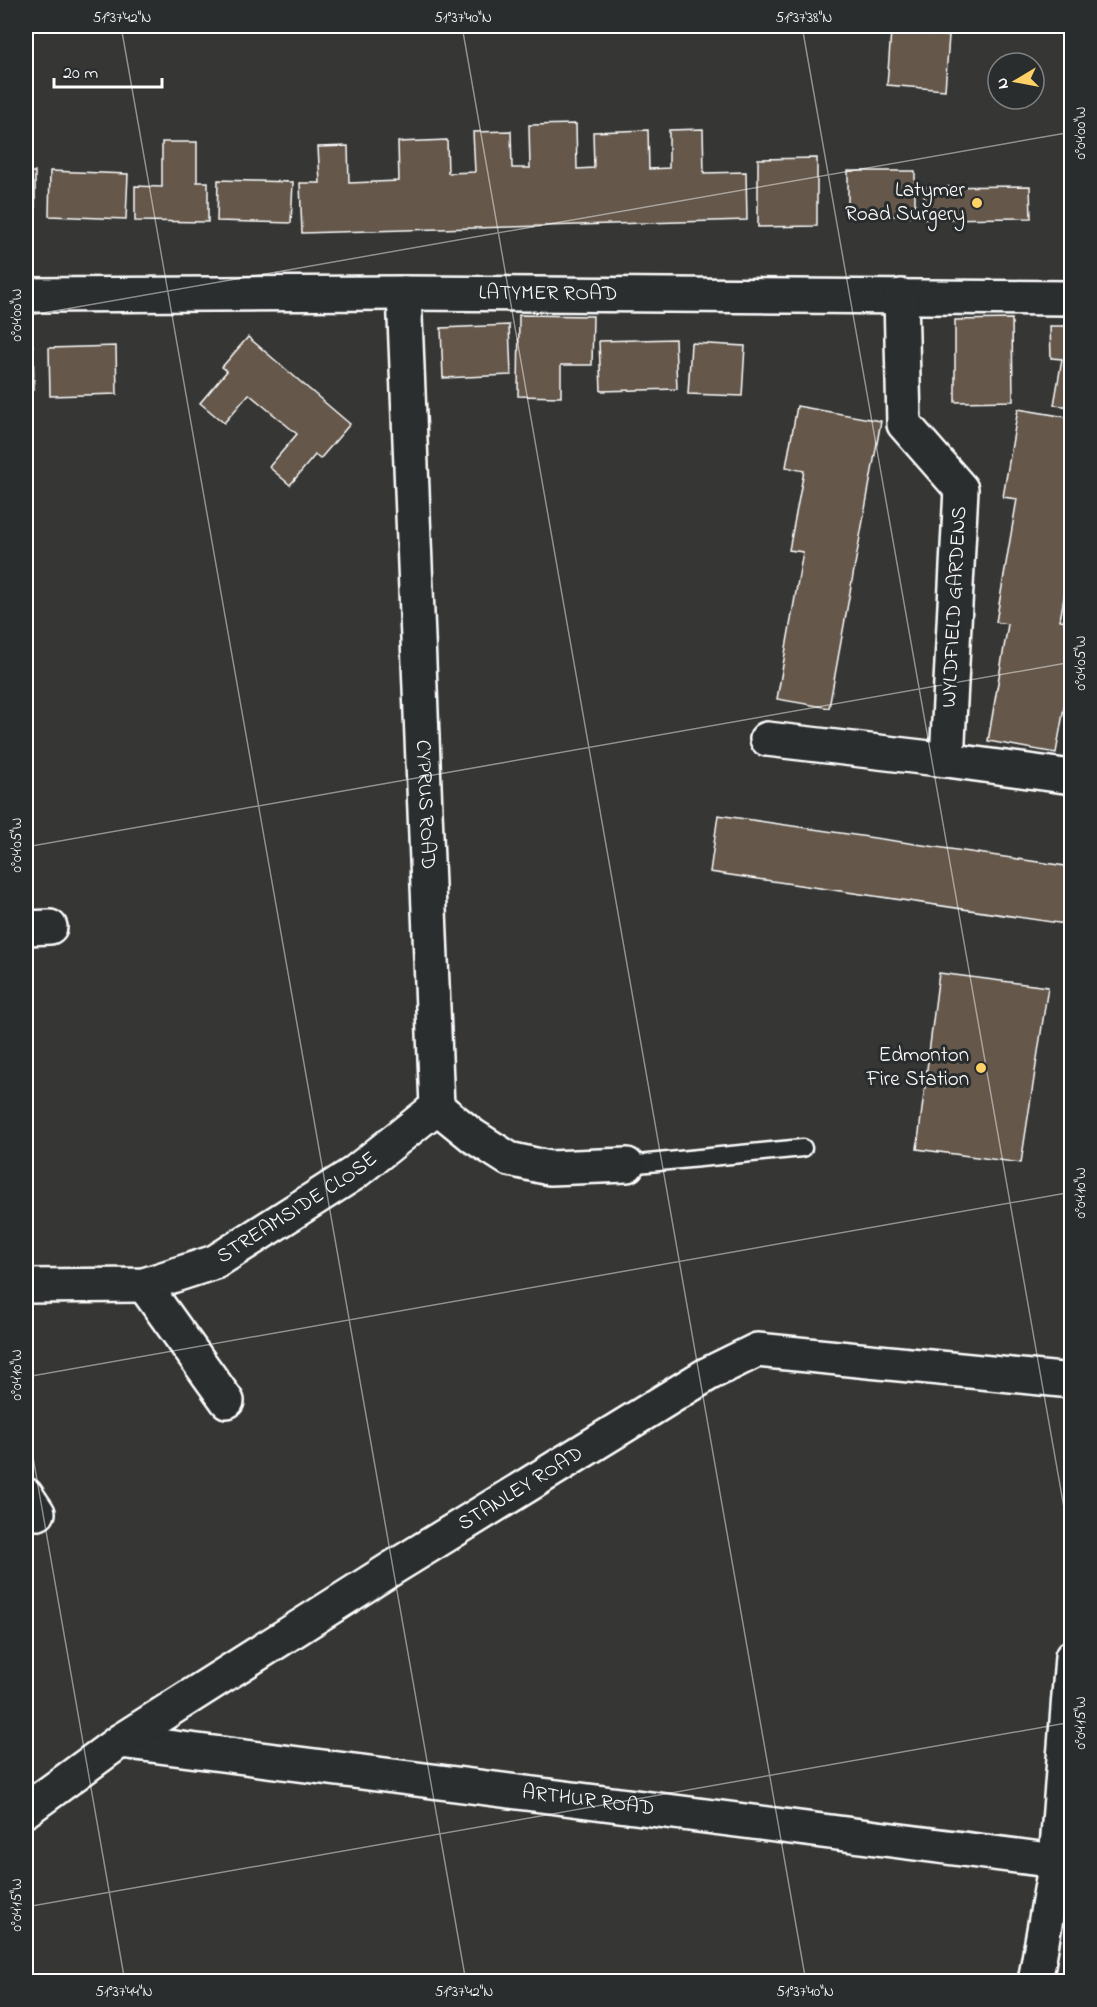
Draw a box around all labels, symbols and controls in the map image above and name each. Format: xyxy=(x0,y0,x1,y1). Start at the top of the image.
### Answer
text: 51°37'42"N xyxy=(93,7,151,29)
text: 51°37'40"N xyxy=(434,7,492,29)
text: 51°37'38"N xyxy=(776,7,832,29)
scale bar xyxy=(54,51,162,89)
north arrow xyxy=(986,51,1046,111)
text: 20 m xyxy=(63,61,98,87)
text: N xyxy=(990,76,1016,91)
text: 0°04'00"W xyxy=(1070,107,1092,159)
place label: Latymer Road Surgery xyxy=(845,176,965,232)
marker: Latymer Road Surgery xyxy=(970,196,984,210)
street label: LATYMER ROAD xyxy=(478,279,617,310)
text: 0°04'00"W xyxy=(6,289,28,341)
street label: WYLDFIELD GARDENS xyxy=(935,505,975,709)
text: 0°04'05"W xyxy=(1070,636,1092,690)
street label: CYPRUS ROAD xyxy=(407,739,442,870)
text: 0°04'05"W xyxy=(6,818,28,872)
place label: Edmonton Fire Station xyxy=(865,1041,969,1095)
marker: Edmonton Fire Station xyxy=(974,1061,988,1075)
street label: STREAMSIDE CLOSE xyxy=(211,1145,384,1272)
text: 0°04'10"W xyxy=(1070,1167,1092,1219)
text: 0°04'10"W xyxy=(6,1349,28,1401)
street label: STANLEY ROAD xyxy=(452,1439,589,1539)
text: 0°04'15"W xyxy=(1070,1696,1092,1750)
street label: ARTHUR ROAD xyxy=(520,1778,656,1824)
text: 0°04'15"W xyxy=(6,1878,28,1932)
text: 51°37'44"N xyxy=(95,1981,153,2003)
text: 51°37'42"N xyxy=(435,1981,493,2003)
text: 51°37'40"N xyxy=(776,1981,834,2003)

